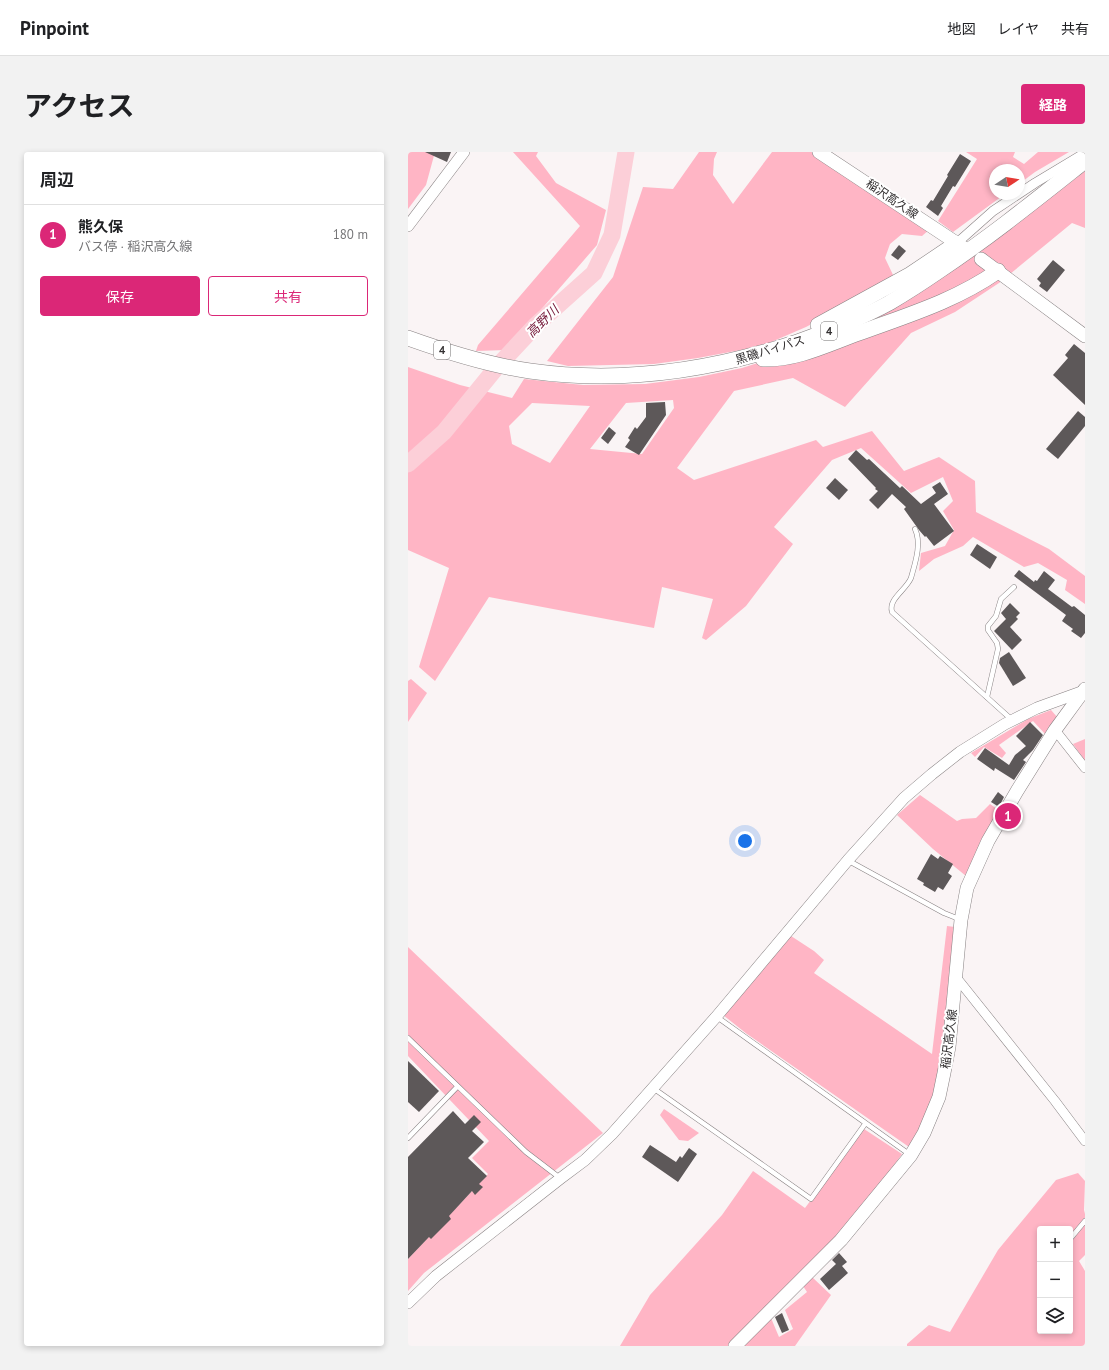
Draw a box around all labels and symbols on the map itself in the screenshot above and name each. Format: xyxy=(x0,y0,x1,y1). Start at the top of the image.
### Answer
north arrow xyxy=(989,164,1025,200)
street label: 稲沢高久線 xyxy=(863,176,921,222)
water label: 高野川 xyxy=(522,300,564,341)
road number: 4 xyxy=(821,322,837,340)
street label: 黒磯バイパス xyxy=(733,332,806,367)
road number: 4 xyxy=(434,341,450,359)
pin: 1 xyxy=(995,801,1021,831)
your location xyxy=(735,831,755,851)
street label: 稲沢高久線 xyxy=(937,1008,960,1070)

